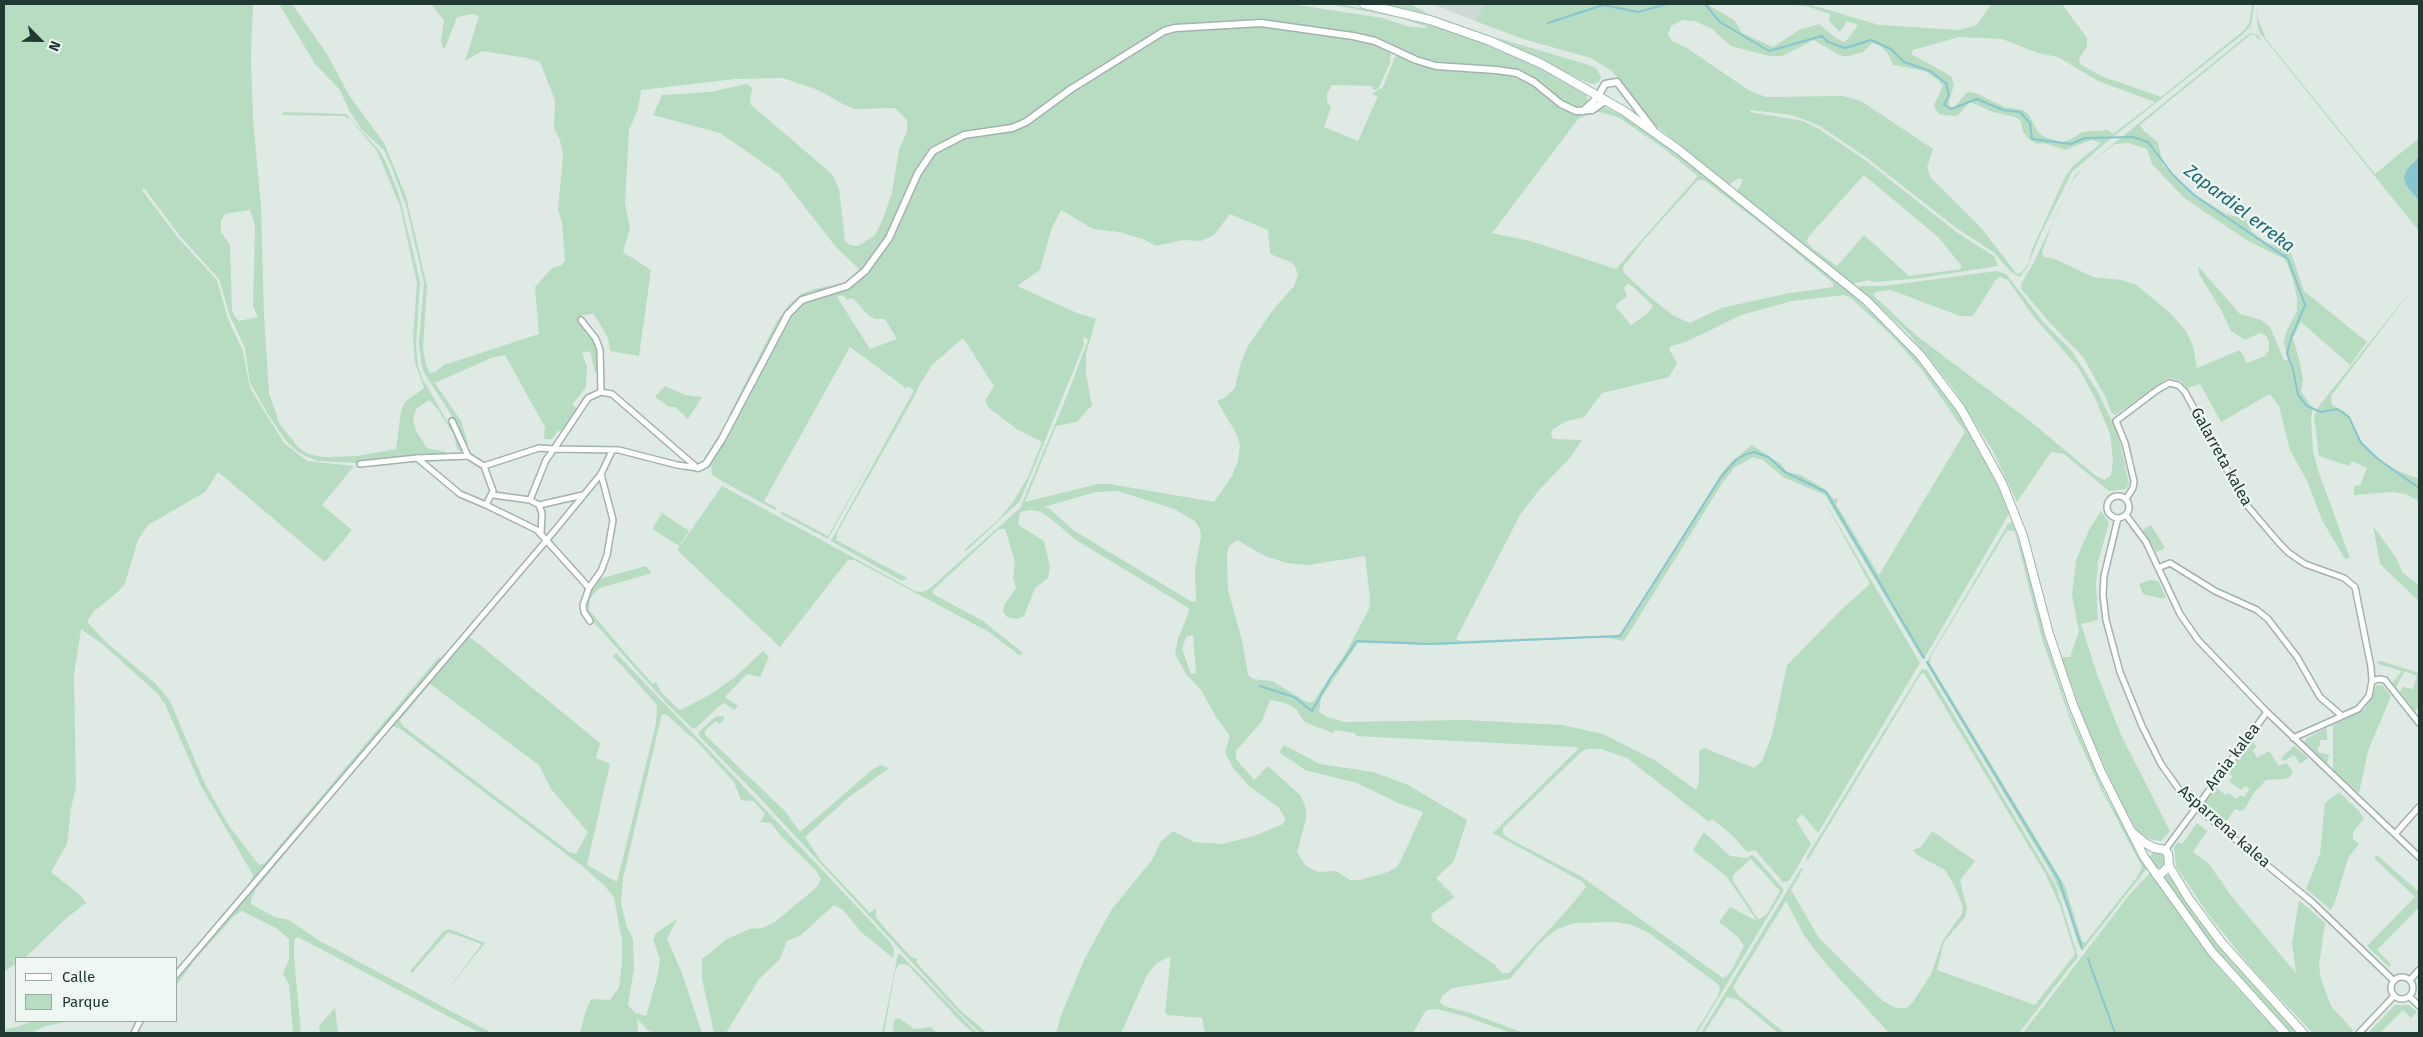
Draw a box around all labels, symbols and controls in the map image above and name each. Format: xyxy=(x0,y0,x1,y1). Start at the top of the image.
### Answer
north arrow xyxy=(15,15,65,65)
text: N xyxy=(45,38,64,54)
water label: Zapardiel erreka xyxy=(2180,160,2298,258)
street label: Galarreta kalea xyxy=(2186,404,2256,510)
street label: Araia kalea xyxy=(2201,720,2265,794)
street label: Asparrena kalea xyxy=(2174,782,2274,872)
legend xyxy=(15,957,178,1022)
text: Calle xyxy=(62,968,95,986)
text: Parque xyxy=(62,993,109,1011)

